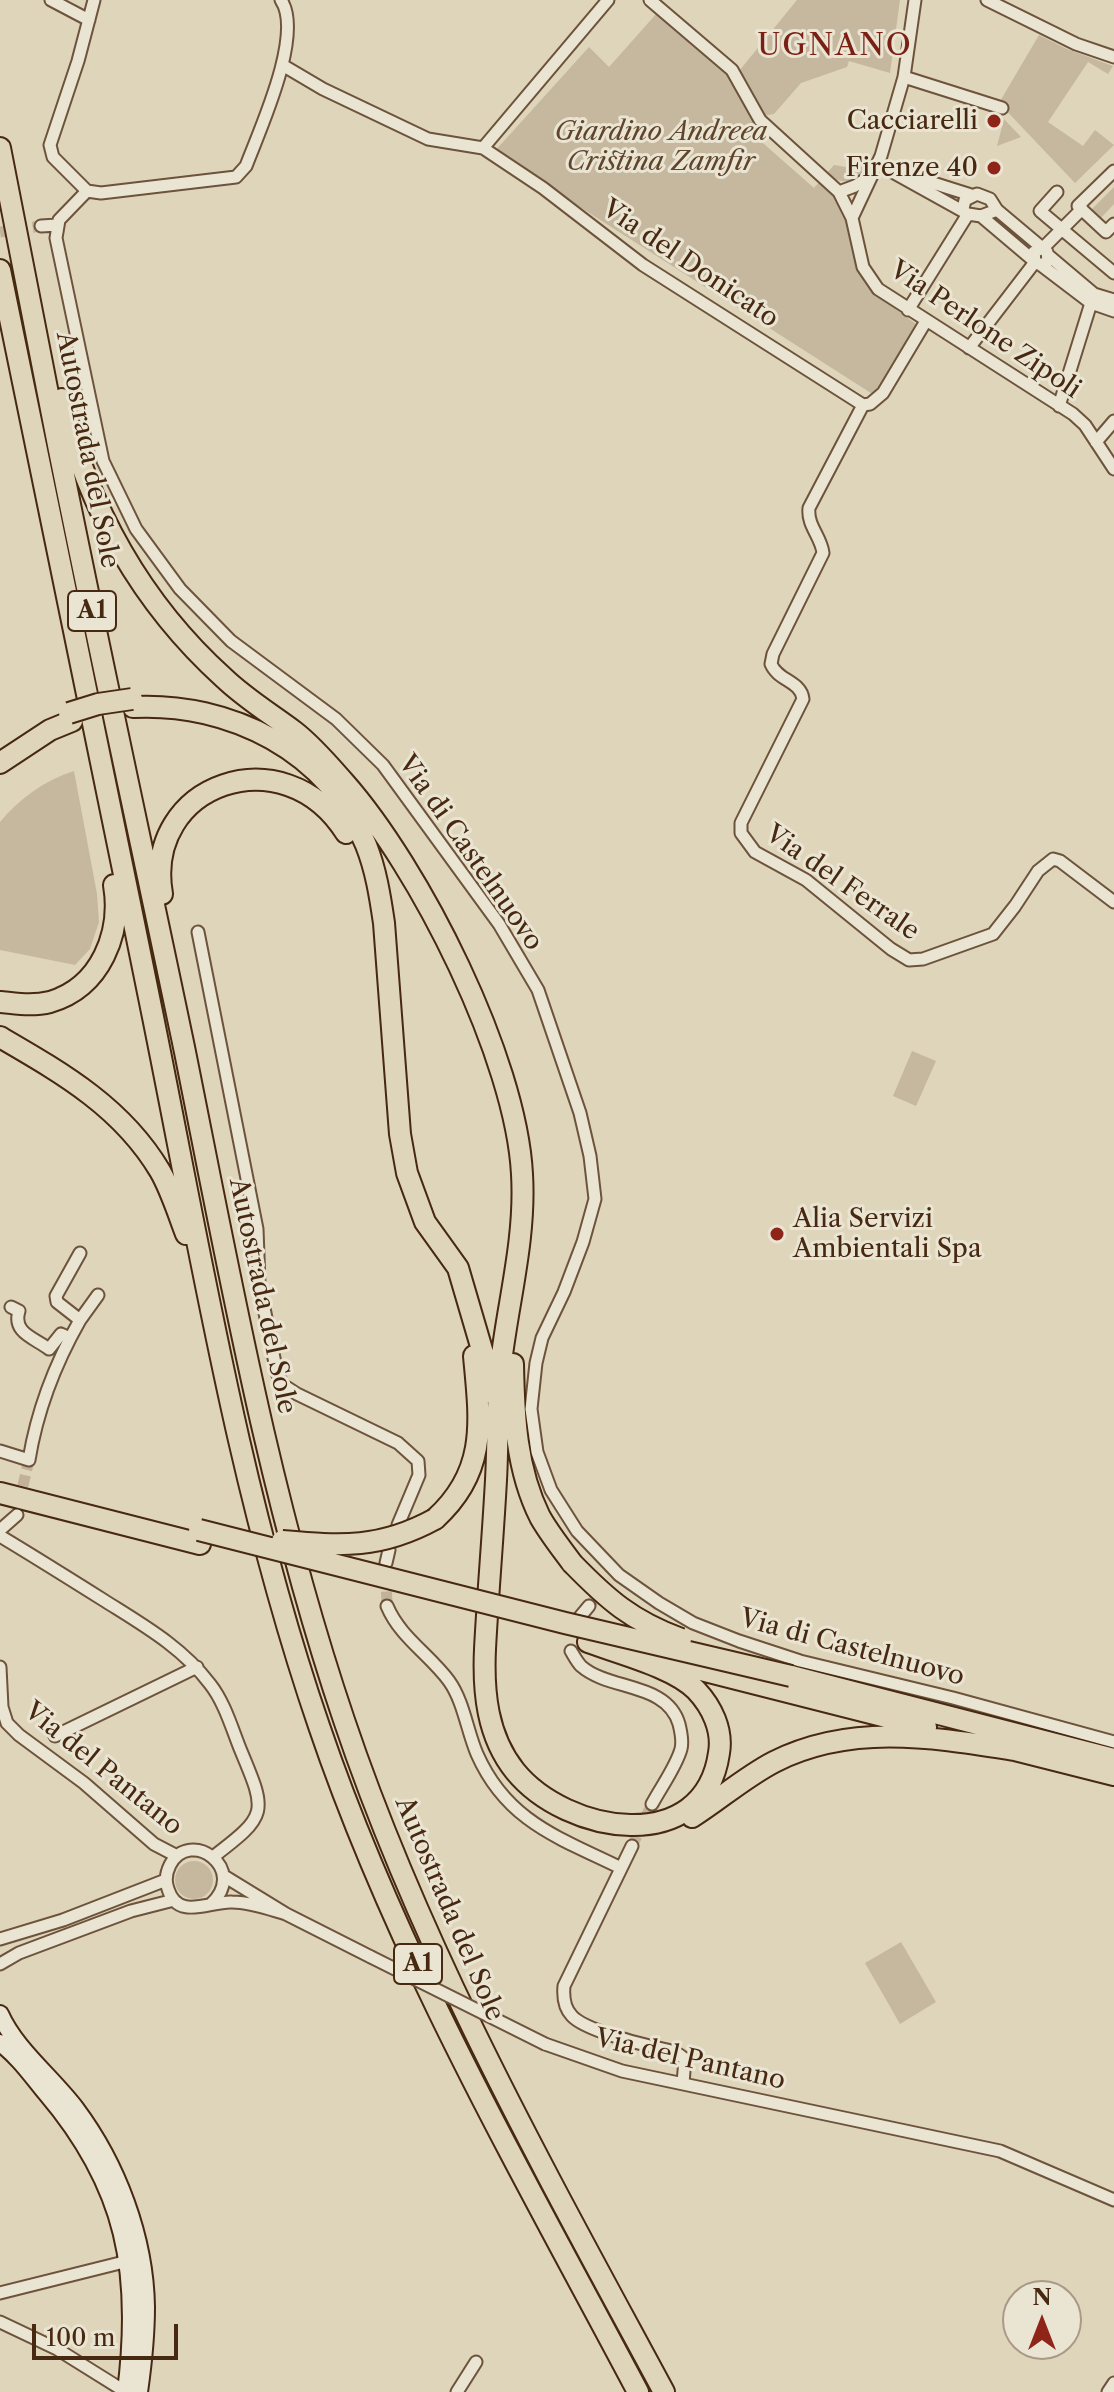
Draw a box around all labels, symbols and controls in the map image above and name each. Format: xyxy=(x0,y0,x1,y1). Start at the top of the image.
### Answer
district label: UGNANO xyxy=(757,28,913,64)
place label: Cacciarelli xyxy=(847,105,978,137)
marker: Cacciarelli xyxy=(985,112,1003,130)
park label: Giardino Andreea Cristina Zamfir xyxy=(555,116,767,178)
place label: Firenze 40 xyxy=(845,152,978,184)
marker: Firenze 40 xyxy=(985,159,1003,177)
street label: Via del Donicato xyxy=(596,193,784,335)
street label: Via Perlone Zipoli xyxy=(883,254,1087,406)
street label: Autostrada del Sole xyxy=(49,329,125,571)
road number: A1 xyxy=(68,591,116,631)
street label: Via di Castelnuovo xyxy=(391,749,549,957)
street label: Via del Ferrale xyxy=(759,818,925,948)
street label: Autostrada del Sole xyxy=(222,1175,302,1417)
place label: Alia Servizi Ambientali Spa xyxy=(793,1203,982,1264)
marker: Alia Servizi Ambientali Spa xyxy=(768,1225,786,1243)
street label: Via di Castelnuovo xyxy=(736,1603,968,1693)
street label: Via del Pantano xyxy=(18,1696,188,1842)
street label: Autostrada del Sole xyxy=(388,1792,510,2026)
road number: A1 xyxy=(394,1944,442,1984)
street label: Via del Pantano xyxy=(592,2023,788,2097)
north arrow xyxy=(1002,2280,1082,2360)
text: N xyxy=(1032,2284,1052,2311)
scale bar xyxy=(36,2308,182,2358)
text: 100 m xyxy=(46,2323,115,2352)

